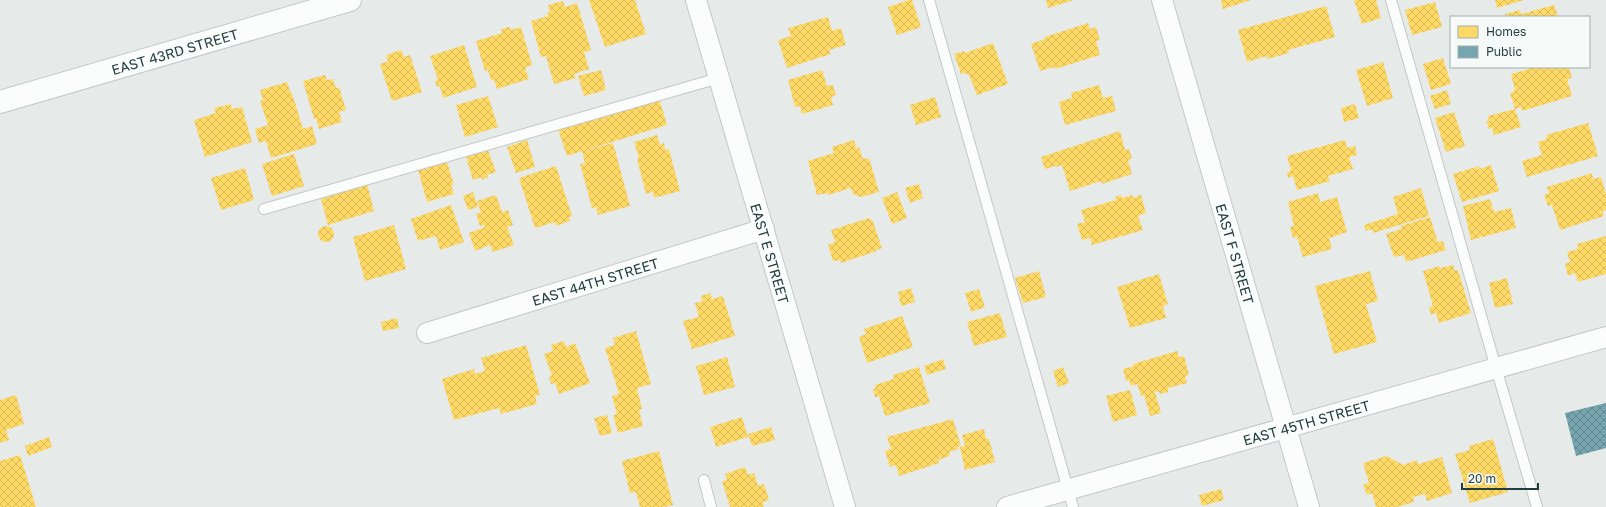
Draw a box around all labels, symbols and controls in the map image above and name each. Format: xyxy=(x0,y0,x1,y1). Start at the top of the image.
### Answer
legend xyxy=(1450,16,1590,68)
street label: EAST 43RD STREET xyxy=(109,24,240,78)
text: Homes xyxy=(1486,24,1526,39)
text: Public xyxy=(1486,44,1523,59)
street label: EAST E STREET xyxy=(748,201,793,306)
street label: EAST F STREET xyxy=(1213,201,1258,306)
street label: EAST 44TH STREET xyxy=(530,253,661,309)
street label: EAST 45TH STREET xyxy=(1241,396,1372,448)
scale bar xyxy=(1462,465,1538,491)
text: 20 m xyxy=(1468,471,1496,486)

